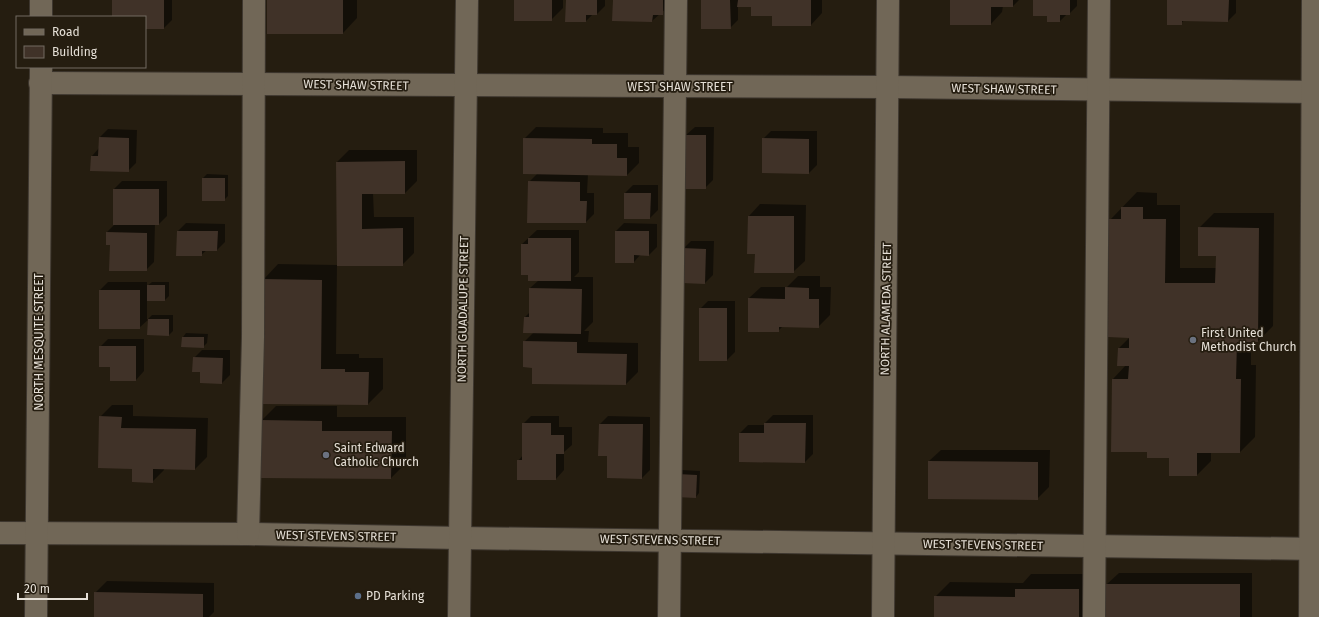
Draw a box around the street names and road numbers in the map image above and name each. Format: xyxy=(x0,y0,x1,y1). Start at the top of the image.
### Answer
street label: WEST SHAW STREET xyxy=(303,77,410,93)
street label: WEST SHAW STREET xyxy=(627,80,733,94)
street label: WEST SHAW STREET xyxy=(951,81,1058,97)
street label: NORTH GUADALUPE STREET xyxy=(455,235,471,383)
street label: NORTH ALAMEDA STREET xyxy=(878,242,894,376)
street label: NORTH MESQUITE STREET xyxy=(32,272,46,411)
street label: WEST STEVENS STREET xyxy=(276,528,397,544)
street label: WEST STEVENS STREET xyxy=(600,532,721,548)
street label: WEST STEVENS STREET xyxy=(923,537,1044,553)

